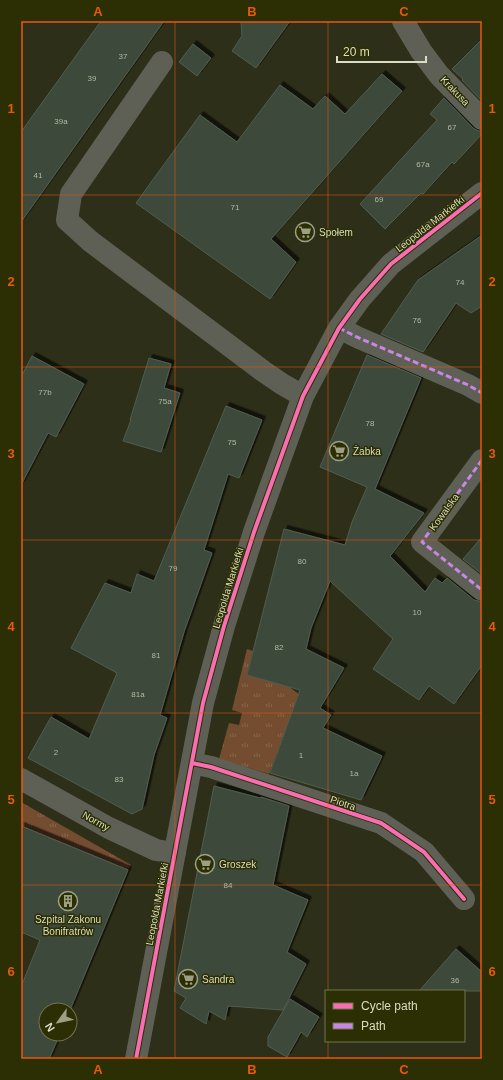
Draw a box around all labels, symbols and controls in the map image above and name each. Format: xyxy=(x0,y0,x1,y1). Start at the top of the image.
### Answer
text: A xyxy=(93,4,103,19)
text: B xyxy=(247,4,257,19)
text: C xyxy=(399,4,409,19)
scale bar xyxy=(337,38,426,64)
text: 20 m xyxy=(343,45,370,59)
house number: 37 xyxy=(119,52,128,61)
house number: 39 xyxy=(88,74,97,83)
street label: Krakusa xyxy=(438,74,472,108)
text: 1 xyxy=(7,101,15,116)
text: 1 xyxy=(488,101,496,116)
house number: 39a xyxy=(54,117,68,126)
house number: 67 xyxy=(448,123,457,132)
house number: 67a xyxy=(416,160,430,169)
house number: 41 xyxy=(34,171,43,180)
street label: Leopolda Markiefki xyxy=(394,194,466,254)
house number: 69 xyxy=(375,195,384,204)
house number: 71 xyxy=(231,203,240,212)
supermarket icon: Społem xyxy=(294,221,316,243)
place label: Społem xyxy=(319,227,353,238)
text: 2 xyxy=(7,274,15,289)
text: 2 xyxy=(488,274,496,289)
house number: 74 xyxy=(456,278,465,287)
house number: 76 xyxy=(413,316,422,325)
house number: 77b xyxy=(38,388,52,397)
house number: 75a xyxy=(158,397,172,406)
house number: 78 xyxy=(366,419,375,428)
house number: 75 xyxy=(228,438,237,447)
supermarket icon: Żabka xyxy=(328,440,350,462)
place label: Żabka xyxy=(353,445,381,457)
text: 3 xyxy=(7,446,15,461)
text: 3 xyxy=(488,446,496,461)
street label: Kowalska xyxy=(427,491,461,533)
street label: Leopolda Markiefki xyxy=(210,546,246,630)
house number: 80 xyxy=(298,557,307,566)
house number: 79 xyxy=(169,564,178,573)
house number: 10 xyxy=(413,608,422,617)
text: 4 xyxy=(7,619,15,634)
text: 4 xyxy=(488,619,496,634)
house number: 82 xyxy=(275,643,284,652)
house number: 81 xyxy=(152,651,161,660)
house number: 81a xyxy=(131,690,145,699)
house number: 2 xyxy=(54,748,59,757)
house number: 1 xyxy=(299,751,304,760)
house number: 1a xyxy=(350,769,359,778)
house number: 83 xyxy=(115,775,124,784)
text: 5 xyxy=(7,792,15,807)
text: 5 xyxy=(488,792,496,807)
street label: Piotra xyxy=(329,794,358,812)
street label: Normy xyxy=(80,809,112,833)
supermarket icon: Groszek xyxy=(194,853,216,875)
place label: Groszek xyxy=(219,859,257,870)
street label: Leopolda Markiefki xyxy=(144,862,170,946)
house number: 84 xyxy=(224,881,233,890)
building icon: Szpital Zakonu Bonifratrów xyxy=(57,890,79,912)
place label: Szpital Zakonu Bonifratrów xyxy=(35,914,101,937)
text: 6 xyxy=(7,964,15,979)
text: 6 xyxy=(488,964,496,979)
supermarket icon: Sandra xyxy=(177,968,199,990)
place label: Sandra xyxy=(202,974,235,985)
house number: 36 xyxy=(451,976,460,985)
legend xyxy=(325,990,465,1042)
text: Cycle path xyxy=(361,999,418,1013)
north arrow xyxy=(38,1002,78,1042)
text: Path xyxy=(361,1019,386,1033)
text: N xyxy=(42,1021,57,1034)
text: A xyxy=(93,1062,103,1077)
text: B xyxy=(247,1062,257,1077)
text: C xyxy=(399,1062,409,1077)

